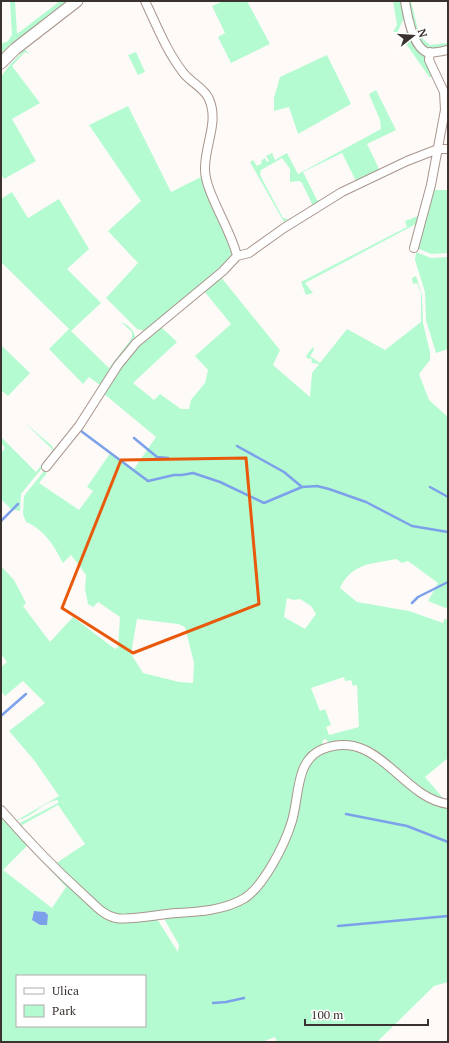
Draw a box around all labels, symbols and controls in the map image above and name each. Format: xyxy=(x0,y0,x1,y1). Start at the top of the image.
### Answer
north arrow xyxy=(393,16,433,56)
text: N xyxy=(415,27,431,40)
legend xyxy=(16,975,146,1027)
text: Ulica xyxy=(52,983,79,998)
scale bar xyxy=(305,1001,428,1027)
text: Park xyxy=(52,1003,77,1018)
text: 100 m xyxy=(311,1007,344,1022)

